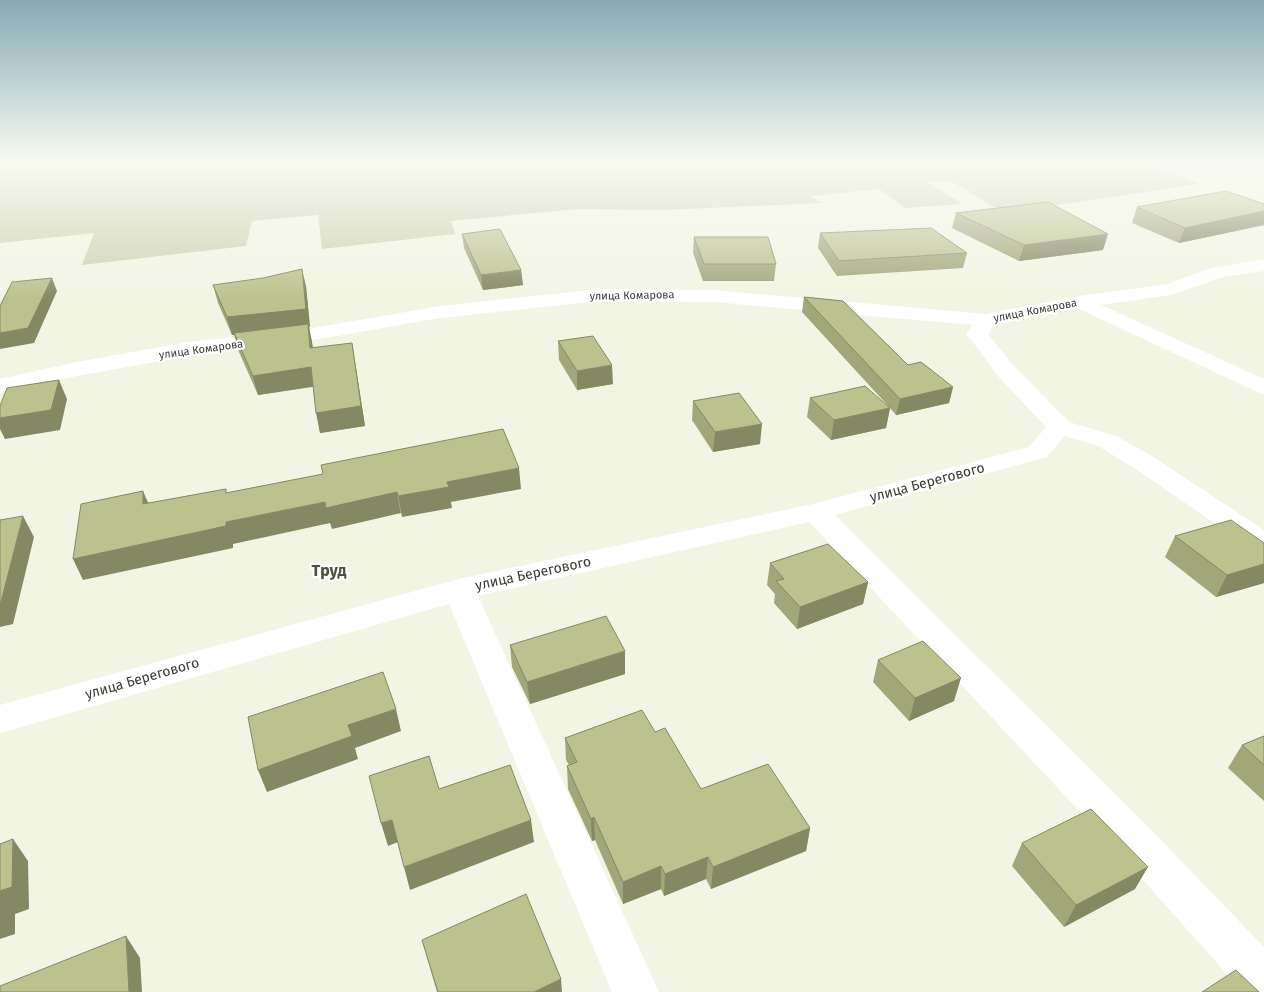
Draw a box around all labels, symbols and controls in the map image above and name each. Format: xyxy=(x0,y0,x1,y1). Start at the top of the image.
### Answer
street label: улица Комарова xyxy=(590,288,674,303)
street label: улица Комарова xyxy=(992,296,1078,325)
street label: улица Комарова xyxy=(158,337,244,362)
street label: улица Берегового xyxy=(868,459,986,506)
street label: улица Берегового xyxy=(474,553,593,594)
district label: Труд xyxy=(312,561,347,580)
street label: улица Берегового xyxy=(83,654,201,703)

